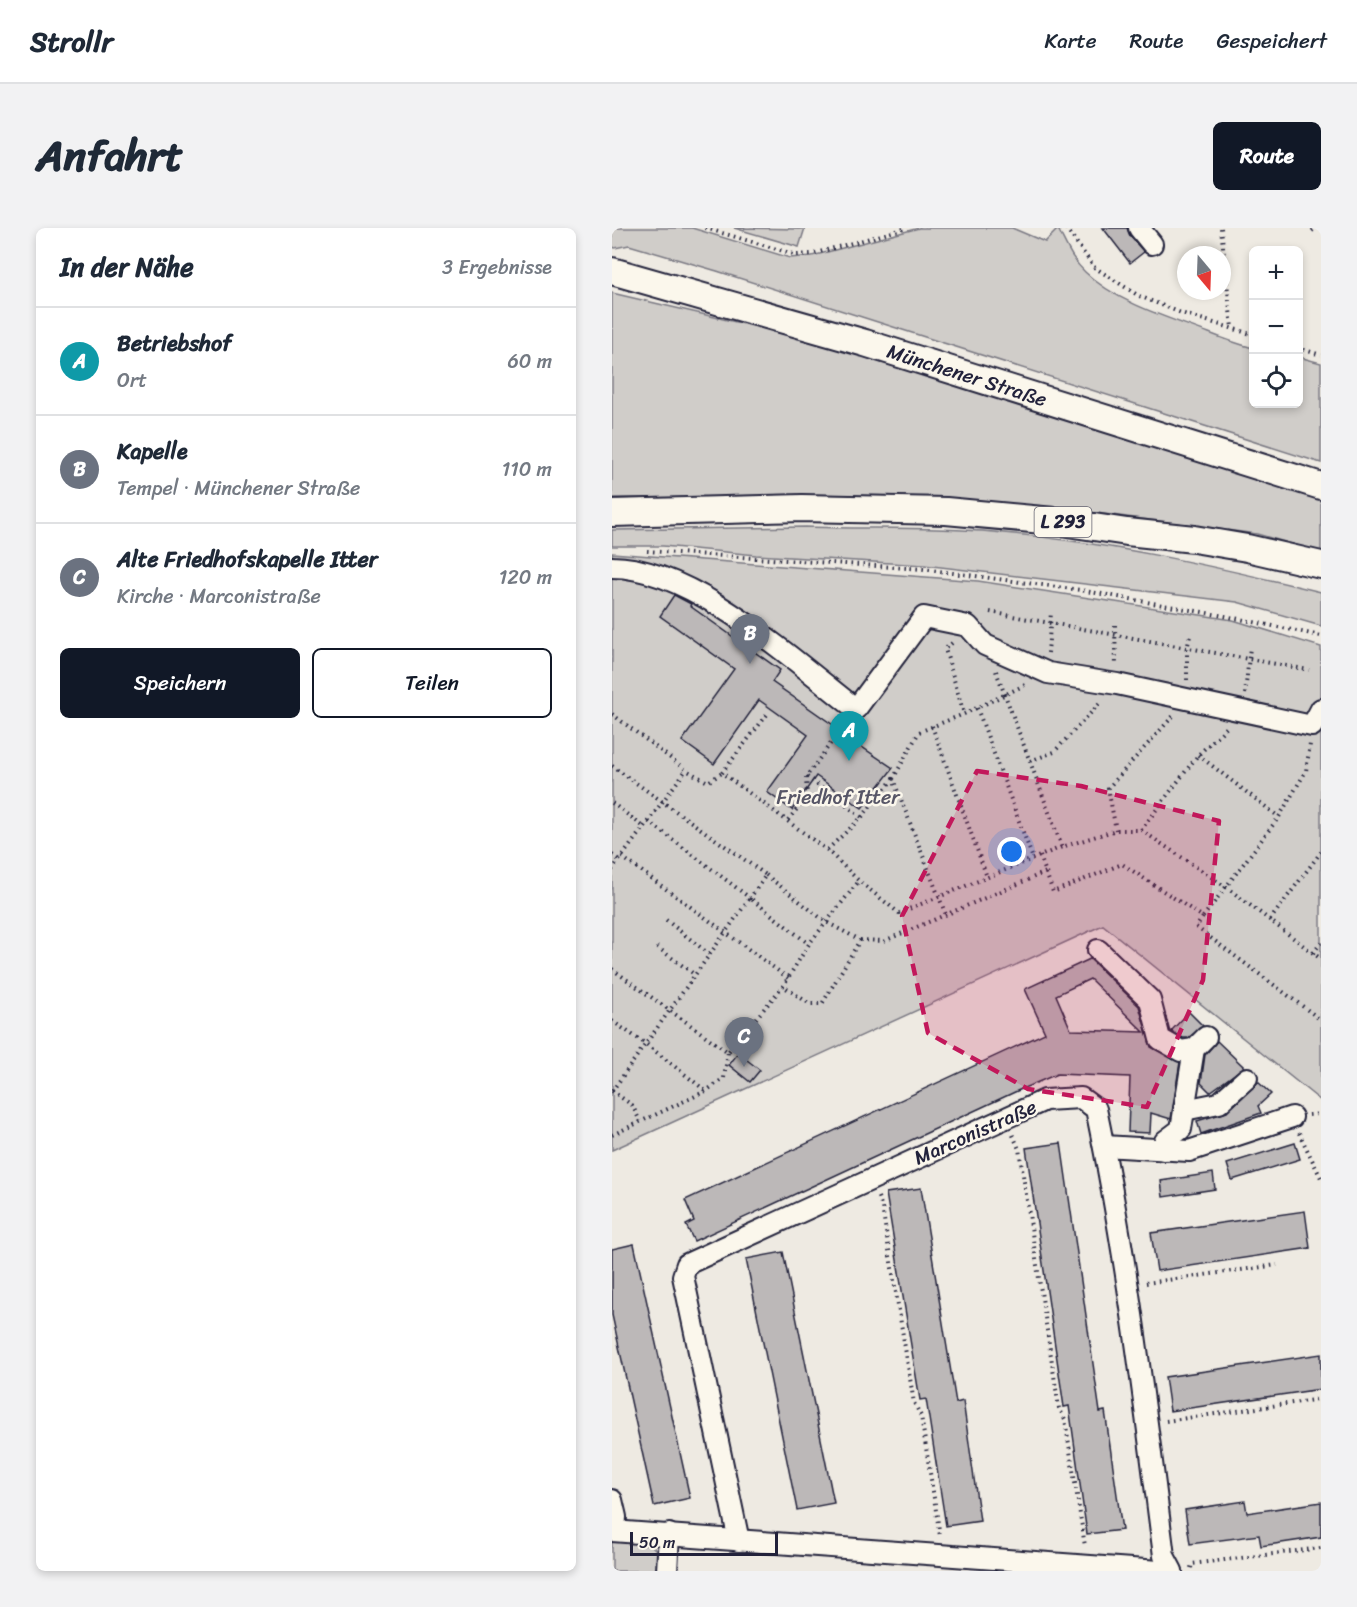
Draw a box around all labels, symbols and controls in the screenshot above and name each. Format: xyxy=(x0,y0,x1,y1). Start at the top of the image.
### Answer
text: Strollr xyxy=(30,17,113,66)
text: Karte xyxy=(1045,22,1096,60)
text: Route xyxy=(1129,22,1183,60)
text: Gespeichert xyxy=(1216,22,1327,60)
text: Anfahrt xyxy=(36,119,183,193)
button: Route xyxy=(1213,122,1321,190)
text: In der Nähe xyxy=(60,244,194,290)
north arrow xyxy=(1177,246,1231,300)
map controls xyxy=(1249,246,1303,408)
button: + xyxy=(1249,246,1303,300)
text: 3 Ergebnisse xyxy=(442,250,552,285)
button: − xyxy=(1249,300,1303,354)
text: Betriebshof xyxy=(117,324,232,363)
street label: Münchener Straße xyxy=(882,334,1051,417)
text: A xyxy=(73,344,86,379)
text: 60 m xyxy=(507,344,552,379)
button: locate xyxy=(1249,354,1303,408)
text: Ort xyxy=(117,363,147,398)
text: Kapelle xyxy=(117,432,188,471)
text: B xyxy=(73,452,86,487)
text: 110 m xyxy=(502,452,552,487)
text: Tempel · Münchener Straße xyxy=(117,471,360,506)
road number: L 293 xyxy=(1034,507,1092,537)
text: Alte Friedhofskapelle Itter xyxy=(117,540,378,579)
text: C xyxy=(73,560,86,595)
text: 120 m xyxy=(499,560,552,595)
text: Kirche · Marconistraße xyxy=(117,579,321,614)
pin: B xyxy=(730,614,770,664)
button: Speichern xyxy=(60,648,300,718)
button: Teilen xyxy=(312,648,552,718)
pin: A xyxy=(830,712,868,761)
park label: Friedhof Itter xyxy=(777,780,901,815)
your location xyxy=(997,837,1026,866)
pin: C xyxy=(724,1018,764,1067)
street label: Marconistraße xyxy=(908,1090,1042,1175)
text: 50 m xyxy=(639,1528,675,1557)
scale bar xyxy=(630,1529,778,1556)

